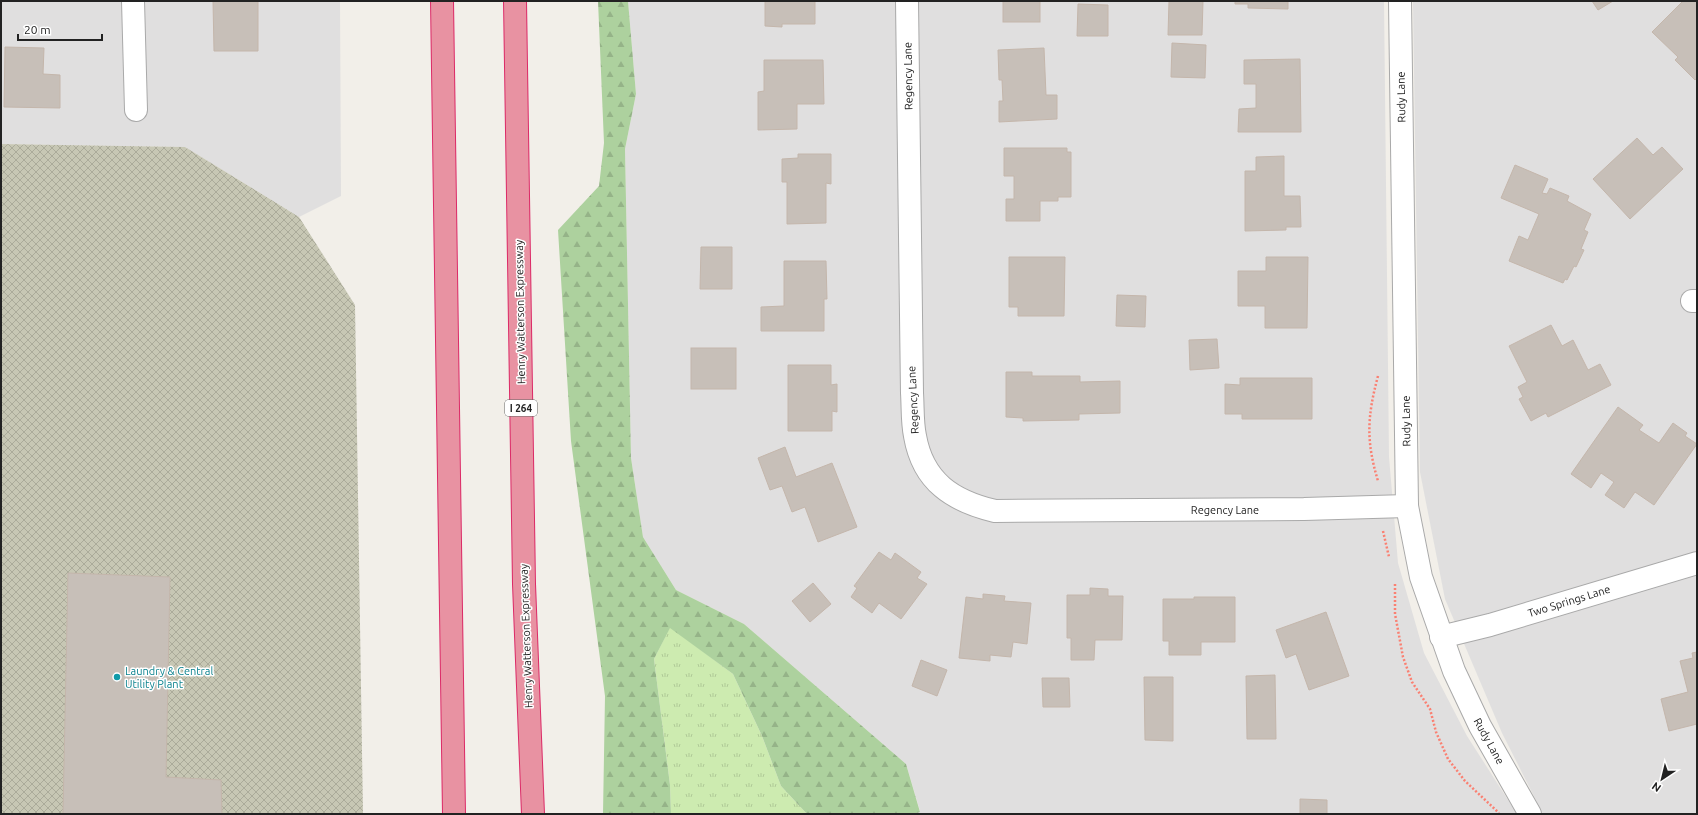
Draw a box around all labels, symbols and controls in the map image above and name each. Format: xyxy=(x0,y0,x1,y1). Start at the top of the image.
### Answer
scale bar xyxy=(18,16,102,42)
text: 20 m xyxy=(24,23,51,36)
street label: Regency Lane xyxy=(901,42,915,110)
street label: Rudy Lane xyxy=(1395,71,1407,123)
street label: Henry Watterson Expressway xyxy=(513,239,527,384)
street label: Regency Lane xyxy=(905,366,921,434)
street label: Rudy Lane xyxy=(1400,395,1412,447)
road number: I 264 xyxy=(505,400,537,416)
street label: Regency Lane xyxy=(1191,504,1259,516)
street label: Henry Watterson Expressway xyxy=(517,563,535,708)
street label: Two Springs Lane xyxy=(1526,583,1612,619)
place label: Laundry & Central Utility Plant xyxy=(125,665,213,690)
marker: Laundry & Central Utility Plant xyxy=(112,672,122,682)
street label: Rudy Lane xyxy=(1471,716,1507,766)
north arrow xyxy=(1642,759,1682,799)
text: N xyxy=(1649,780,1663,794)

